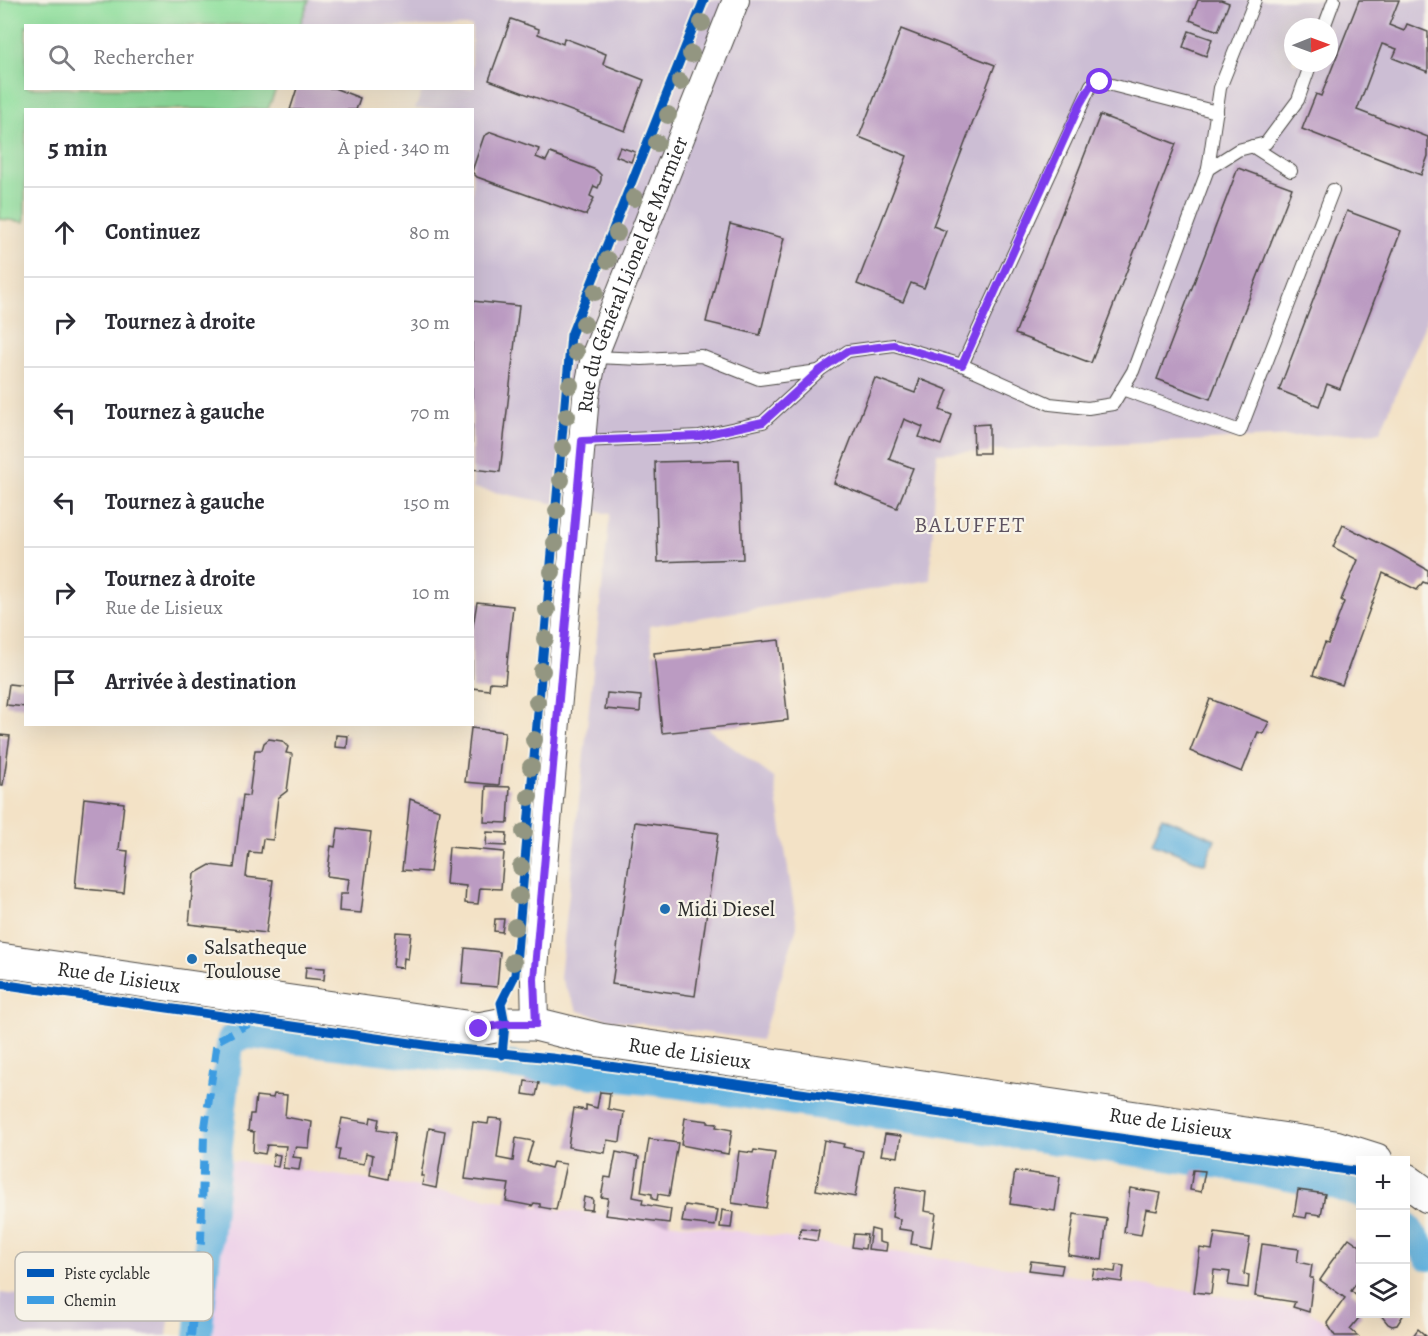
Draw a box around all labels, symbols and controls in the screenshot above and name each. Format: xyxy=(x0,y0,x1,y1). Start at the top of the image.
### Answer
north arrow xyxy=(1284,18,1338,72)
search box xyxy=(24,24,474,90)
icon: search xyxy=(45,41,78,74)
text: Rechercher xyxy=(93,42,194,72)
route start xyxy=(1086,68,1112,94)
text: 5 min xyxy=(48,130,108,165)
street label: Rue du Général Lionel de Marmier xyxy=(571,132,694,414)
text: À pied · 340 m xyxy=(338,134,450,161)
icon: ahead xyxy=(48,216,81,249)
text: Continuez xyxy=(105,217,200,247)
text: 80 m xyxy=(409,219,450,246)
icon: right xyxy=(48,306,81,339)
text: Tournez à droite xyxy=(105,307,256,337)
text: 30 m xyxy=(410,309,450,336)
icon: left xyxy=(48,396,81,429)
text: Tournez à gauche xyxy=(105,397,265,427)
text: 70 m xyxy=(410,399,450,426)
icon: left xyxy=(48,486,81,519)
text: Tournez à gauche xyxy=(105,487,265,517)
text: 150 m xyxy=(403,489,450,516)
district label: BALUFFET xyxy=(914,510,1026,540)
text: Tournez à droite xyxy=(105,564,256,594)
icon: right xyxy=(48,576,81,609)
text: 10 m xyxy=(412,579,450,606)
text: Rue de Lisieux xyxy=(105,594,223,621)
icon: arrive xyxy=(48,666,81,699)
text: Arrivée à destination xyxy=(105,667,296,697)
place label: Midi Diesel xyxy=(677,895,775,923)
marker: Midi Diesel xyxy=(658,902,672,916)
place label: Salsatheque Toulouse xyxy=(204,933,307,985)
marker: Salsatheque Toulouse xyxy=(185,952,199,966)
street label: Rue de Lisieux xyxy=(56,954,182,1000)
route end xyxy=(465,1015,491,1041)
street label: Rue de Lisieux xyxy=(626,1030,753,1076)
street label: Rue de Lisieux xyxy=(1107,1100,1234,1146)
map controls xyxy=(1356,1156,1410,1318)
button: + xyxy=(1356,1156,1410,1210)
button: − xyxy=(1356,1210,1410,1264)
legend xyxy=(15,1252,213,1321)
text: Piste cyclable xyxy=(64,1263,150,1285)
button: layers xyxy=(1356,1264,1410,1318)
text: Chemin xyxy=(64,1290,117,1312)

